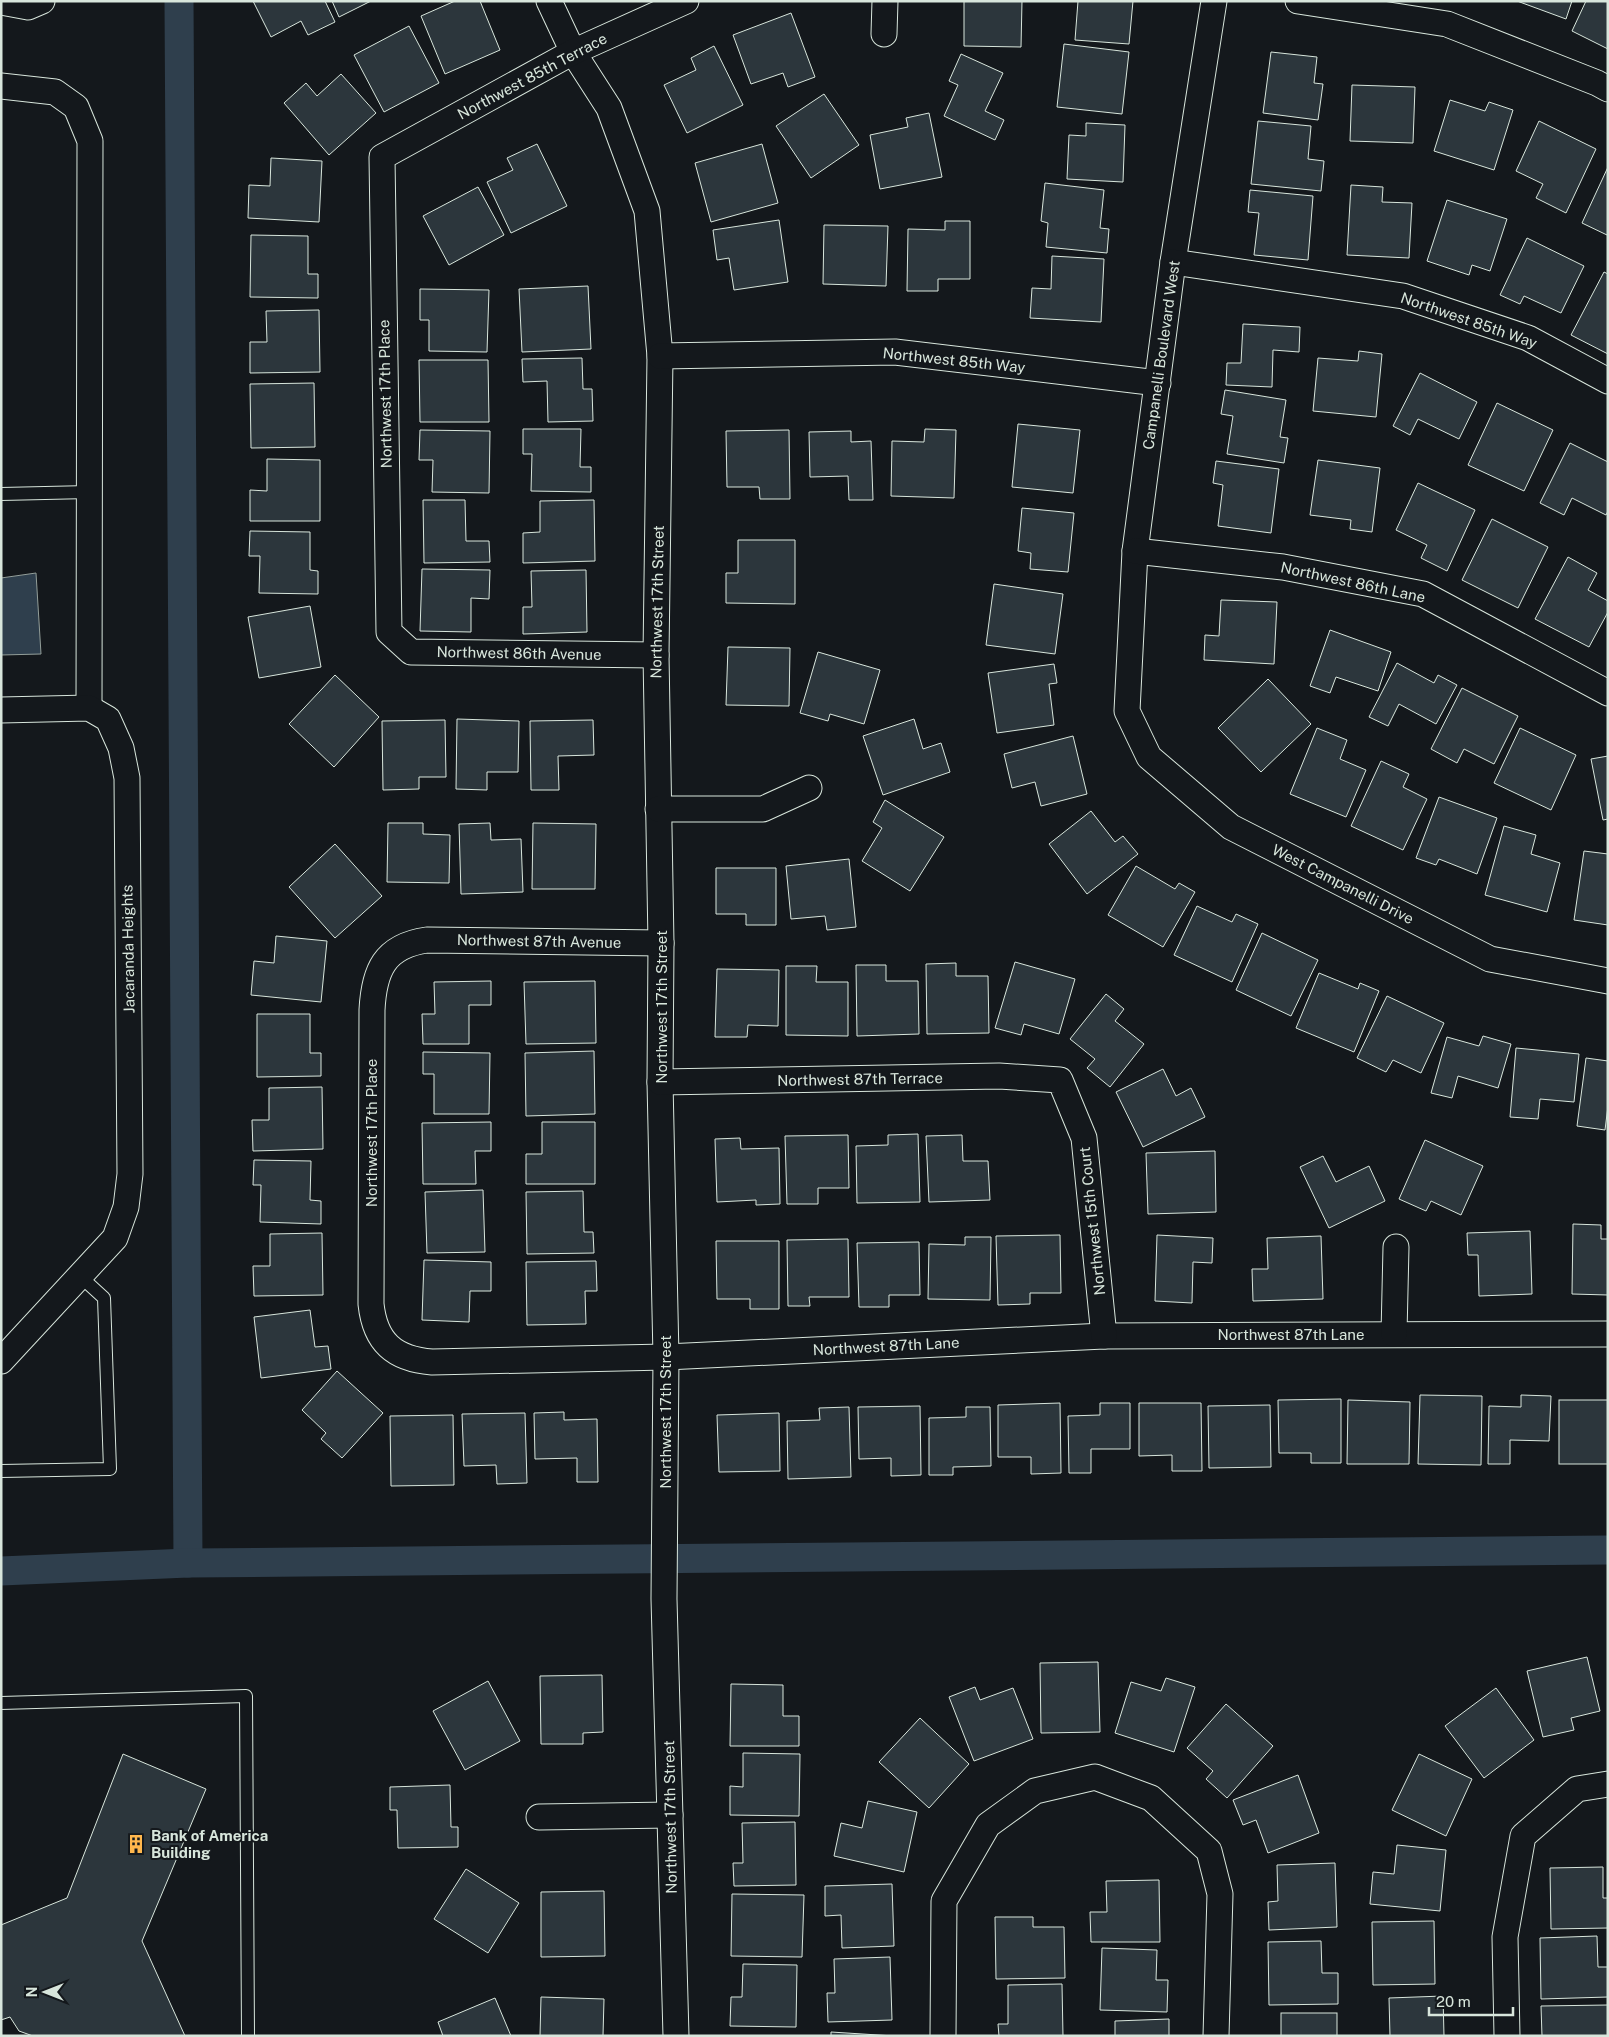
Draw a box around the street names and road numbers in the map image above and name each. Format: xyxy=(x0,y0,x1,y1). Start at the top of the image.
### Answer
street label: Northwest 85th Terrace xyxy=(454,29,610,123)
street label: Campanelli Boulevard West xyxy=(1139,259,1183,451)
street label: Northwest 85th Way xyxy=(1398,289,1540,351)
street label: Northwest 17th Place xyxy=(375,320,395,468)
street label: Northwest 85th Way xyxy=(882,344,1026,376)
street label: Northwest 17th Street xyxy=(647,525,667,679)
street label: Northwest 86th Lane xyxy=(1279,558,1427,606)
street label: Northwest 86th Avenue xyxy=(436,643,602,663)
street label: West Campanelli Drive xyxy=(1269,841,1417,927)
street label: Jacaranda Heights xyxy=(118,885,138,1013)
street label: Northwest 17th Street xyxy=(653,930,670,1084)
street label: Northwest 87th Avenue xyxy=(457,931,621,951)
street label: Northwest 17th Place xyxy=(363,1059,380,1207)
street label: Northwest 87th Terrace xyxy=(777,1069,943,1089)
street label: Northwest 15th Court xyxy=(1076,1146,1108,1296)
street label: Northwest 87th Lane xyxy=(1218,1326,1364,1343)
street label: Northwest 87th Lane xyxy=(812,1334,960,1358)
street label: Northwest 17th Street xyxy=(657,1335,674,1489)
street label: Northwest 17th Street xyxy=(660,1740,680,1894)

